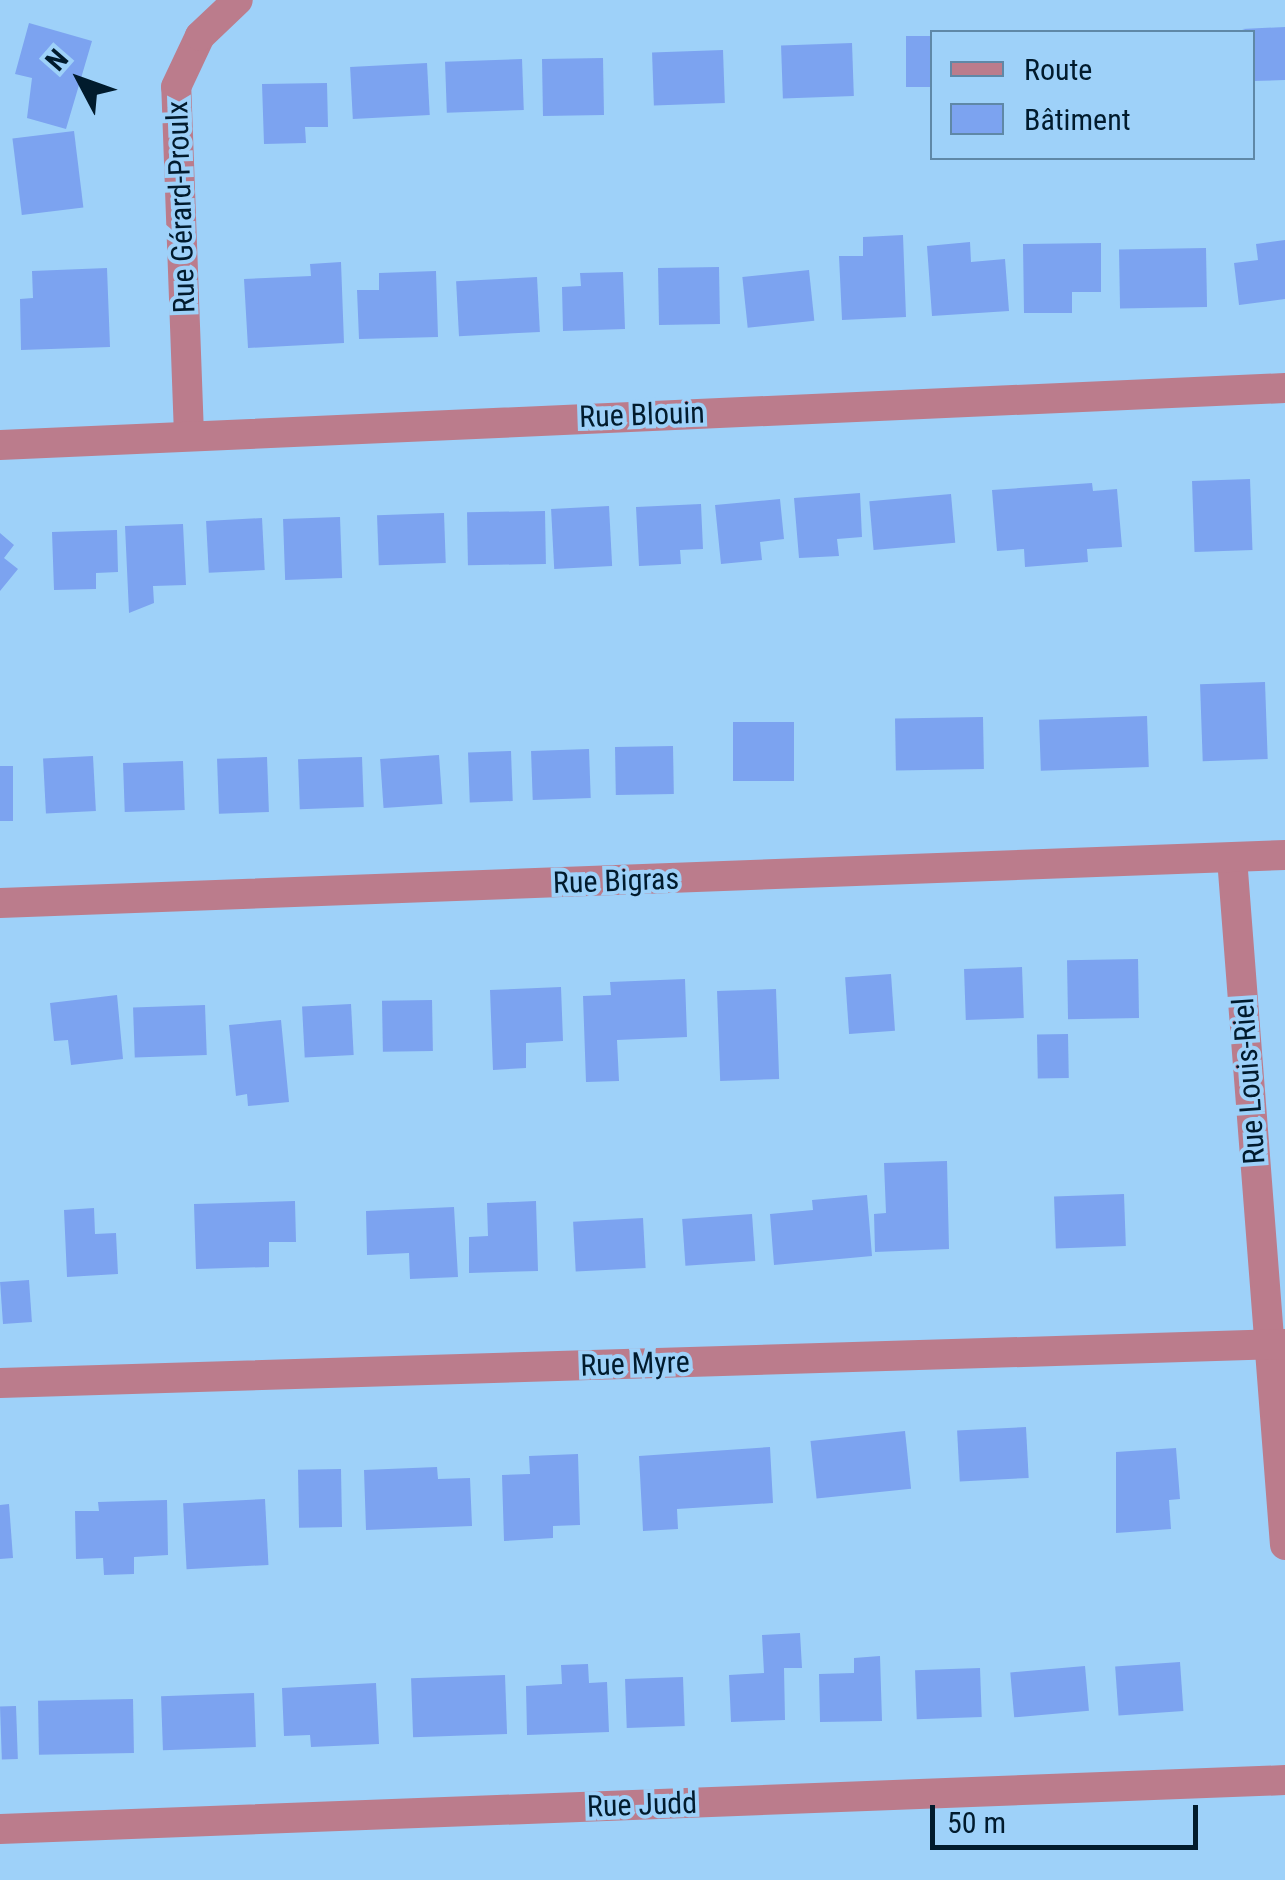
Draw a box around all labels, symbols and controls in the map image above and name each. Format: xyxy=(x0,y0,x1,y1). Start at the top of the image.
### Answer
north arrow xyxy=(30,30,130,130)
legend xyxy=(930,30,1255,160)
text: N xyxy=(39,43,75,77)
text: Route xyxy=(1024,52,1092,87)
street label: Rue Gérard-Proulx xyxy=(159,100,203,314)
text: Bâtiment xyxy=(1024,102,1131,137)
street label: Rue Blouin xyxy=(579,395,705,435)
street label: Rue Bigras xyxy=(552,861,680,901)
street label: Rue Louis-Riel xyxy=(1225,996,1273,1166)
street label: Rue Myre xyxy=(580,1344,690,1384)
street label: Rue Judd xyxy=(586,1785,698,1825)
scale bar xyxy=(935,1785,1202,1847)
text: 50 m xyxy=(947,1805,1006,1840)

